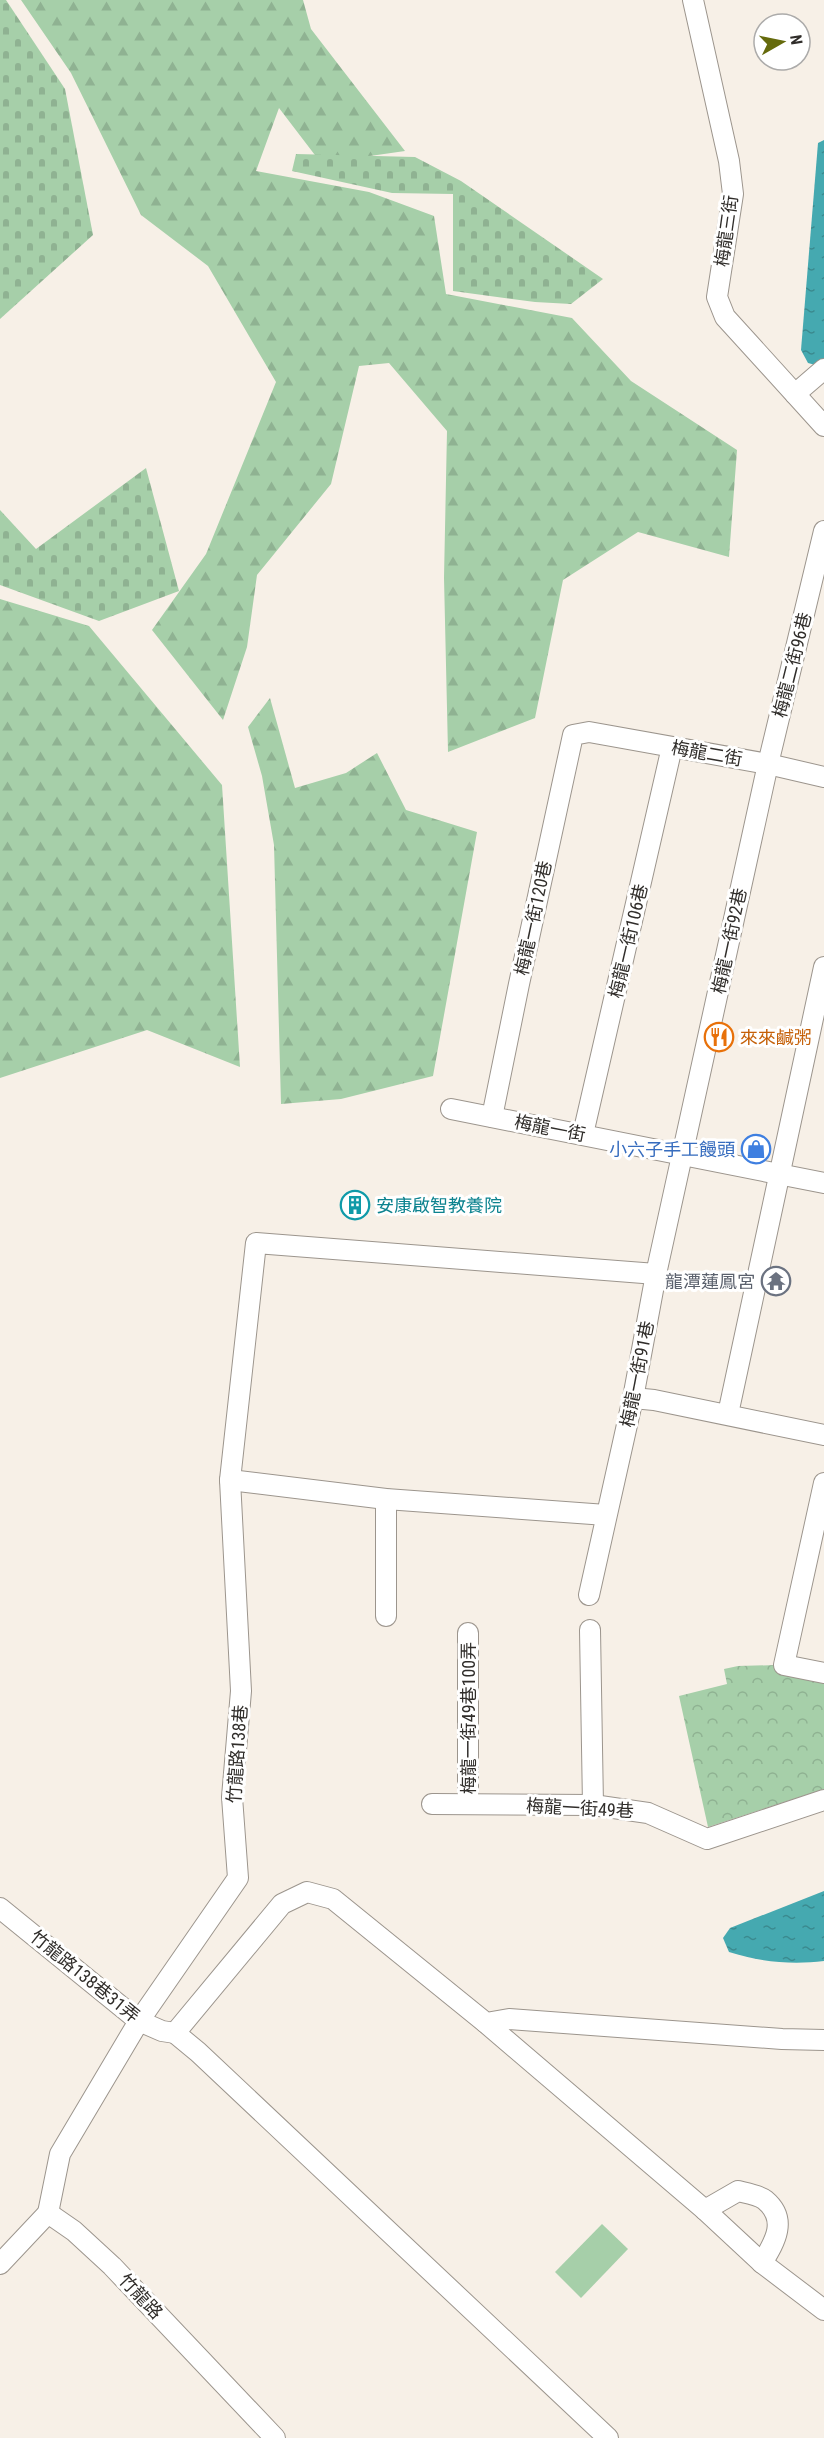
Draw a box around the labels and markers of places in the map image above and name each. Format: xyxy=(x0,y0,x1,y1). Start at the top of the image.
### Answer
restaurant icon: 來來鹹粥 xyxy=(703,1021,735,1053)
place label: 來來鹹粥 xyxy=(740,1027,812,1048)
shop icon: 小六子手工饅頭 xyxy=(740,1133,772,1165)
place label: 小六子手工饅頭 xyxy=(609,1139,735,1160)
building icon: 安康啟智教養院 xyxy=(339,1189,371,1221)
place label: 安康啟智教養院 xyxy=(376,1195,502,1216)
temple icon: 龍潭蓮鳳宮 xyxy=(760,1265,792,1297)
place label: 龍潭蓮鳳宮 xyxy=(665,1271,755,1292)

